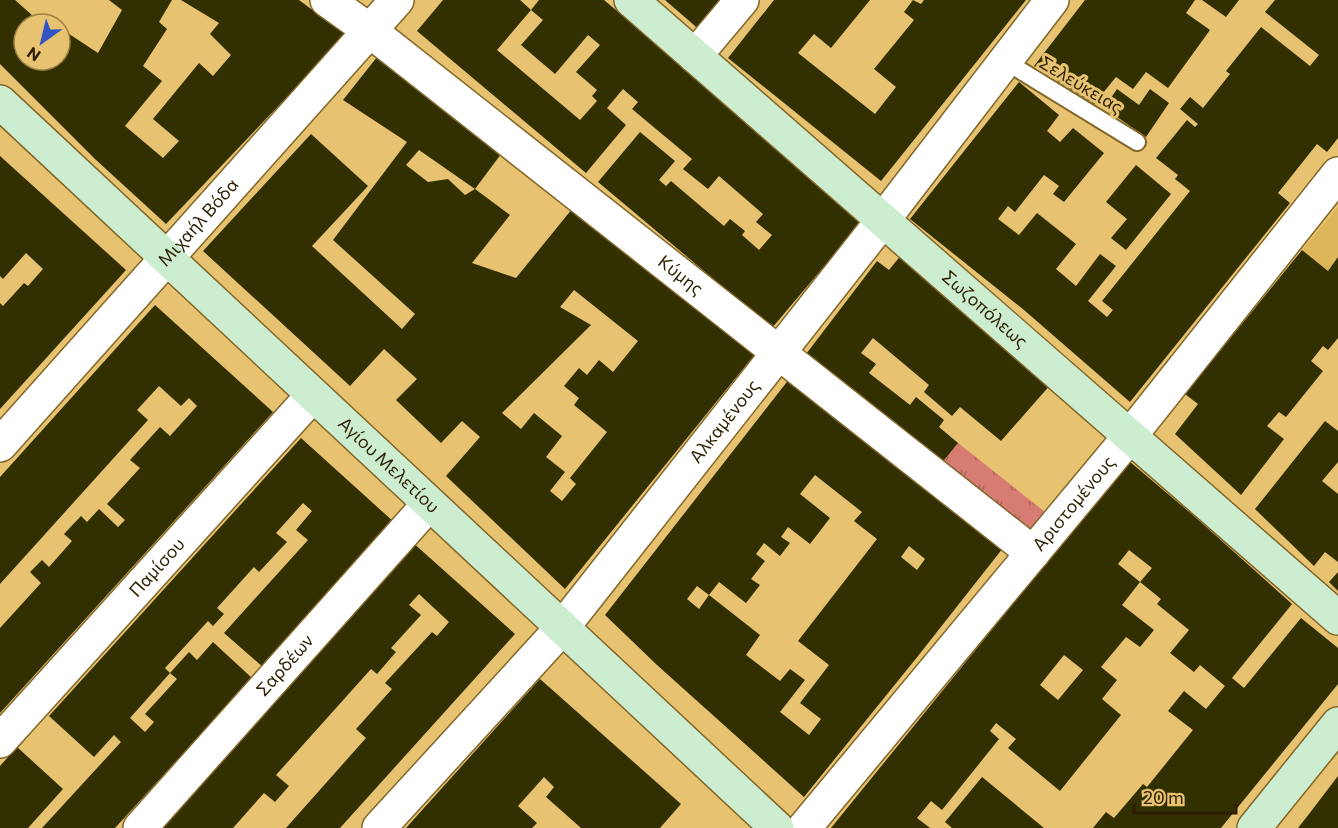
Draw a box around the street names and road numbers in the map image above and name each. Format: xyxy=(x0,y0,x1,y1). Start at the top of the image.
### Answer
street label: Σελεύκειας xyxy=(1036,51,1127,118)
street label: Μιχαήλ Βόδα xyxy=(153,173,243,271)
street label: Κύμης xyxy=(654,250,708,299)
street label: Σωζοπόλεως xyxy=(938,265,1033,352)
street label: Αλκαμένους xyxy=(684,374,764,467)
street label: Αγίου Μελετίου xyxy=(334,412,445,517)
street label: Αριστομένους xyxy=(1027,451,1119,555)
street label: Παμίσου xyxy=(124,533,189,601)
street label: Σαρδέων xyxy=(251,629,318,700)

